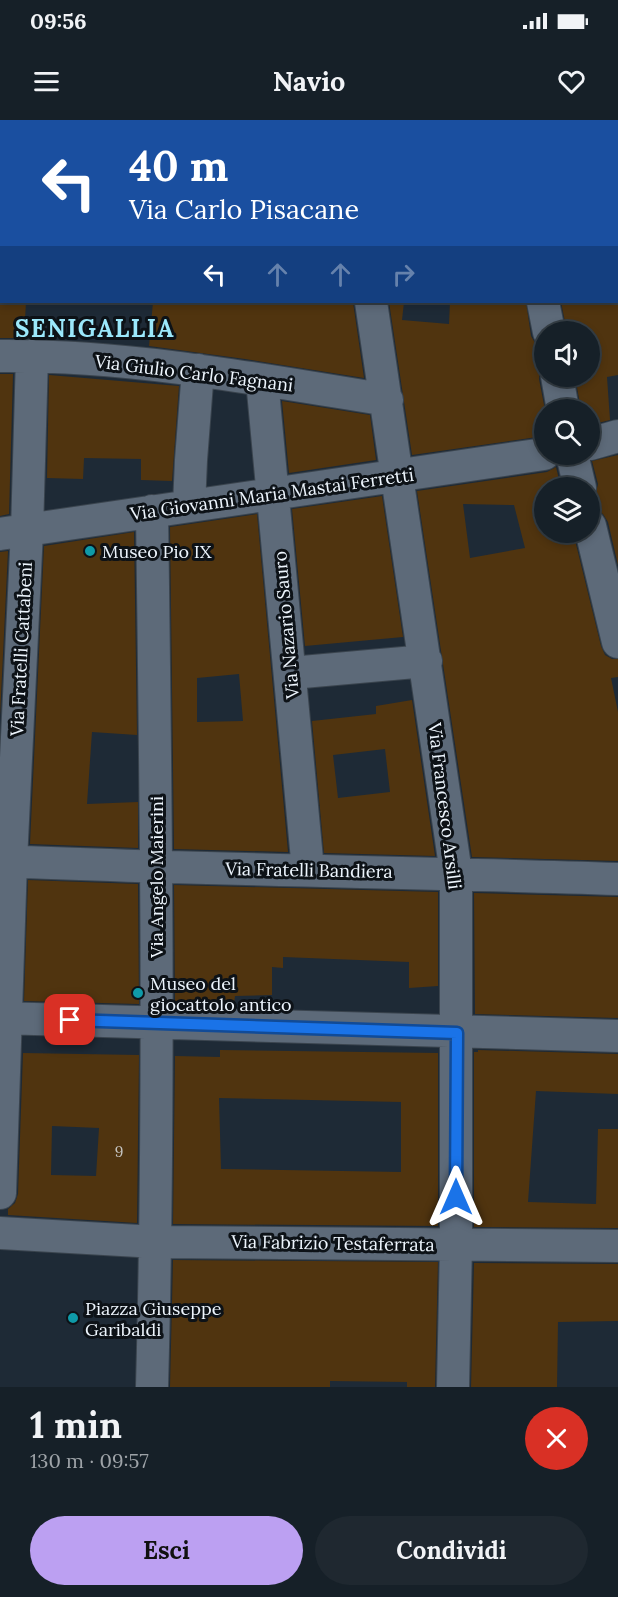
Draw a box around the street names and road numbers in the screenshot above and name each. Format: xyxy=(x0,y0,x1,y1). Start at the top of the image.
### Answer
street label: Via Giulio Carlo Fagnani xyxy=(93,349,294,397)
street label: Via Giovanni Maria Mastai Ferretti xyxy=(128,463,415,525)
street label: Via Nazario Sauro xyxy=(268,550,304,701)
street label: Via Fratelli Cattabeni xyxy=(5,561,37,738)
street label: Via Francesco Arsilli xyxy=(423,720,467,891)
street label: Via Angelo Maierini xyxy=(145,796,168,959)
street label: Via Fratelli Bandiera xyxy=(224,857,393,883)
street label: Via Fabrizio Testaferrata xyxy=(230,1230,435,1256)

